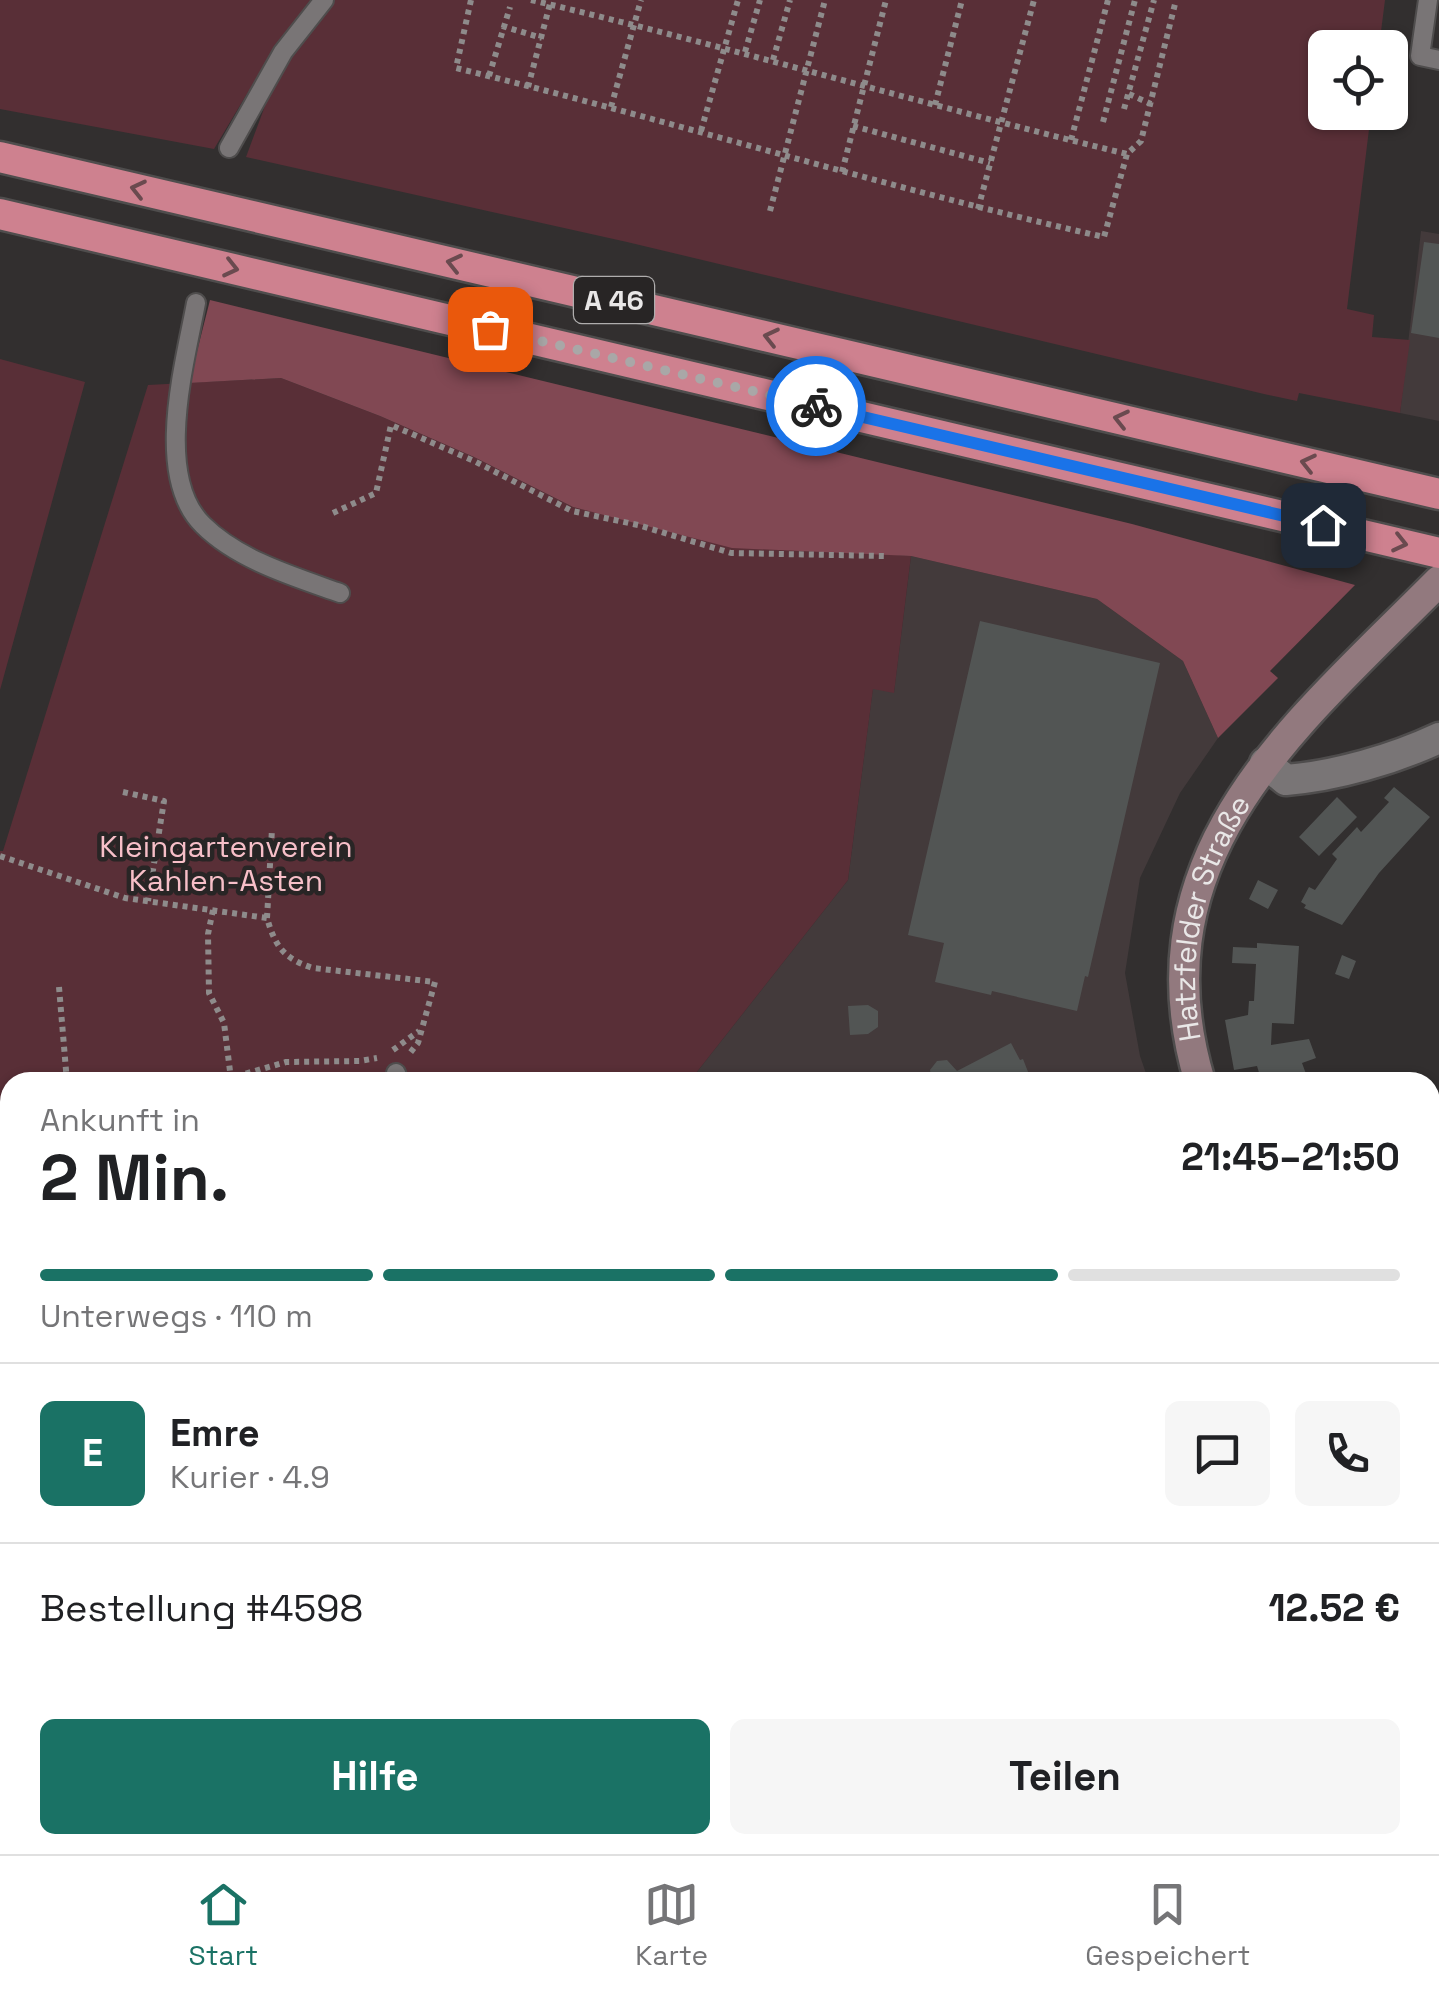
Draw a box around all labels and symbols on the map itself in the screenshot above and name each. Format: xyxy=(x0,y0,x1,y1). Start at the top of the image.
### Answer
one-way arrow xyxy=(130,180,147,201)
one-way arrow xyxy=(446,254,463,275)
one-way arrow xyxy=(222,256,239,277)
road number: A 46 xyxy=(574,277,654,323)
pin xyxy=(448,287,533,372)
one-way arrow xyxy=(763,328,780,349)
courier xyxy=(766,356,866,456)
one-way arrow xyxy=(1113,410,1130,431)
one-way arrow xyxy=(1300,454,1317,475)
pin xyxy=(1281,483,1366,568)
one-way arrow xyxy=(1391,531,1408,552)
street label: Hatzfelder Straße xyxy=(1164,787,1259,1044)
park label: Kleingartenverein Kahlen-Asten xyxy=(99,827,353,900)

